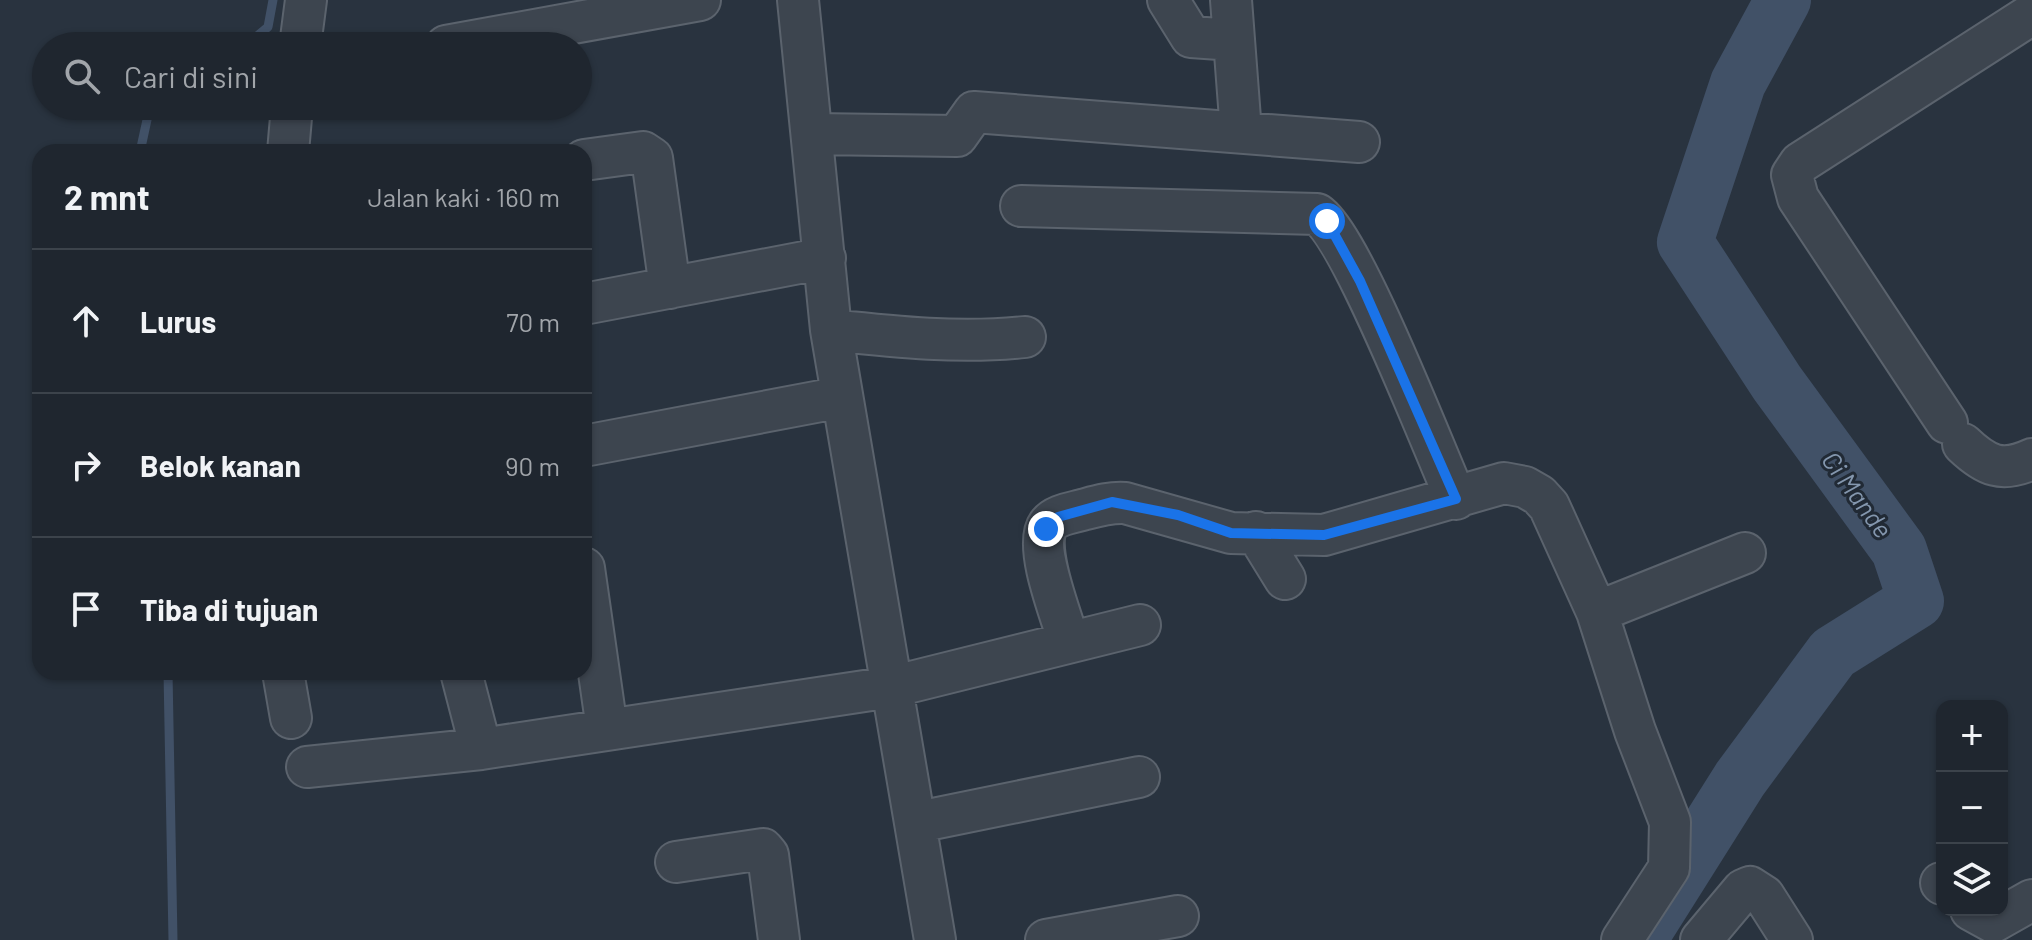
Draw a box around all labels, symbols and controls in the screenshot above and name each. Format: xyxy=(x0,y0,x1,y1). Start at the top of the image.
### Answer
search box xyxy=(32,32,592,120)
icon: search xyxy=(60,54,104,98)
text: Cari di sini xyxy=(124,58,258,94)
text: 2 mnt xyxy=(64,176,150,217)
text: Jalan kaki · 160 m xyxy=(368,181,560,212)
route start xyxy=(1309,203,1345,239)
icon: ahead xyxy=(64,299,108,343)
text: Lurus xyxy=(140,303,216,339)
text: 70 m xyxy=(506,306,560,337)
icon: right xyxy=(64,443,108,487)
water label: Ci Mande xyxy=(1816,445,1900,543)
text: Belok kanan xyxy=(140,447,301,483)
text: 90 m xyxy=(505,450,560,481)
route end xyxy=(1028,511,1064,547)
icon: arrive xyxy=(64,587,108,631)
text: Tiba di tujuan xyxy=(140,591,318,627)
map controls xyxy=(1936,700,2008,916)
button: + xyxy=(1936,700,2008,772)
button: − xyxy=(1936,772,2008,844)
button: layers xyxy=(1936,844,2008,916)

